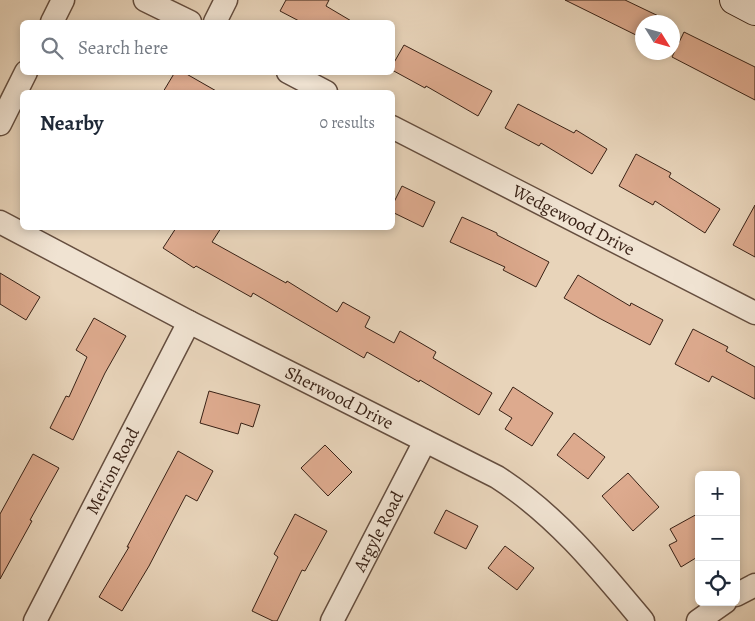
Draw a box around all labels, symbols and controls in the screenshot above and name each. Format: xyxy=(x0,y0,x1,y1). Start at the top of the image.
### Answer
north arrow xyxy=(635,15,680,60)
search box xyxy=(20,20,395,75)
icon: search xyxy=(38,34,66,62)
text: Search here xyxy=(78,35,168,61)
text: Nearby xyxy=(40,109,103,137)
text: 0 results xyxy=(319,112,375,134)
street label: Wedgewood Drive xyxy=(507,178,639,261)
street label: Sherwood Drive xyxy=(281,360,397,435)
street label: Merion Road xyxy=(80,423,145,518)
map controls xyxy=(695,471,740,606)
button: + xyxy=(695,471,740,516)
street label: Argyle Road xyxy=(347,487,409,577)
button: − xyxy=(695,516,740,561)
button: locate xyxy=(695,561,740,606)

